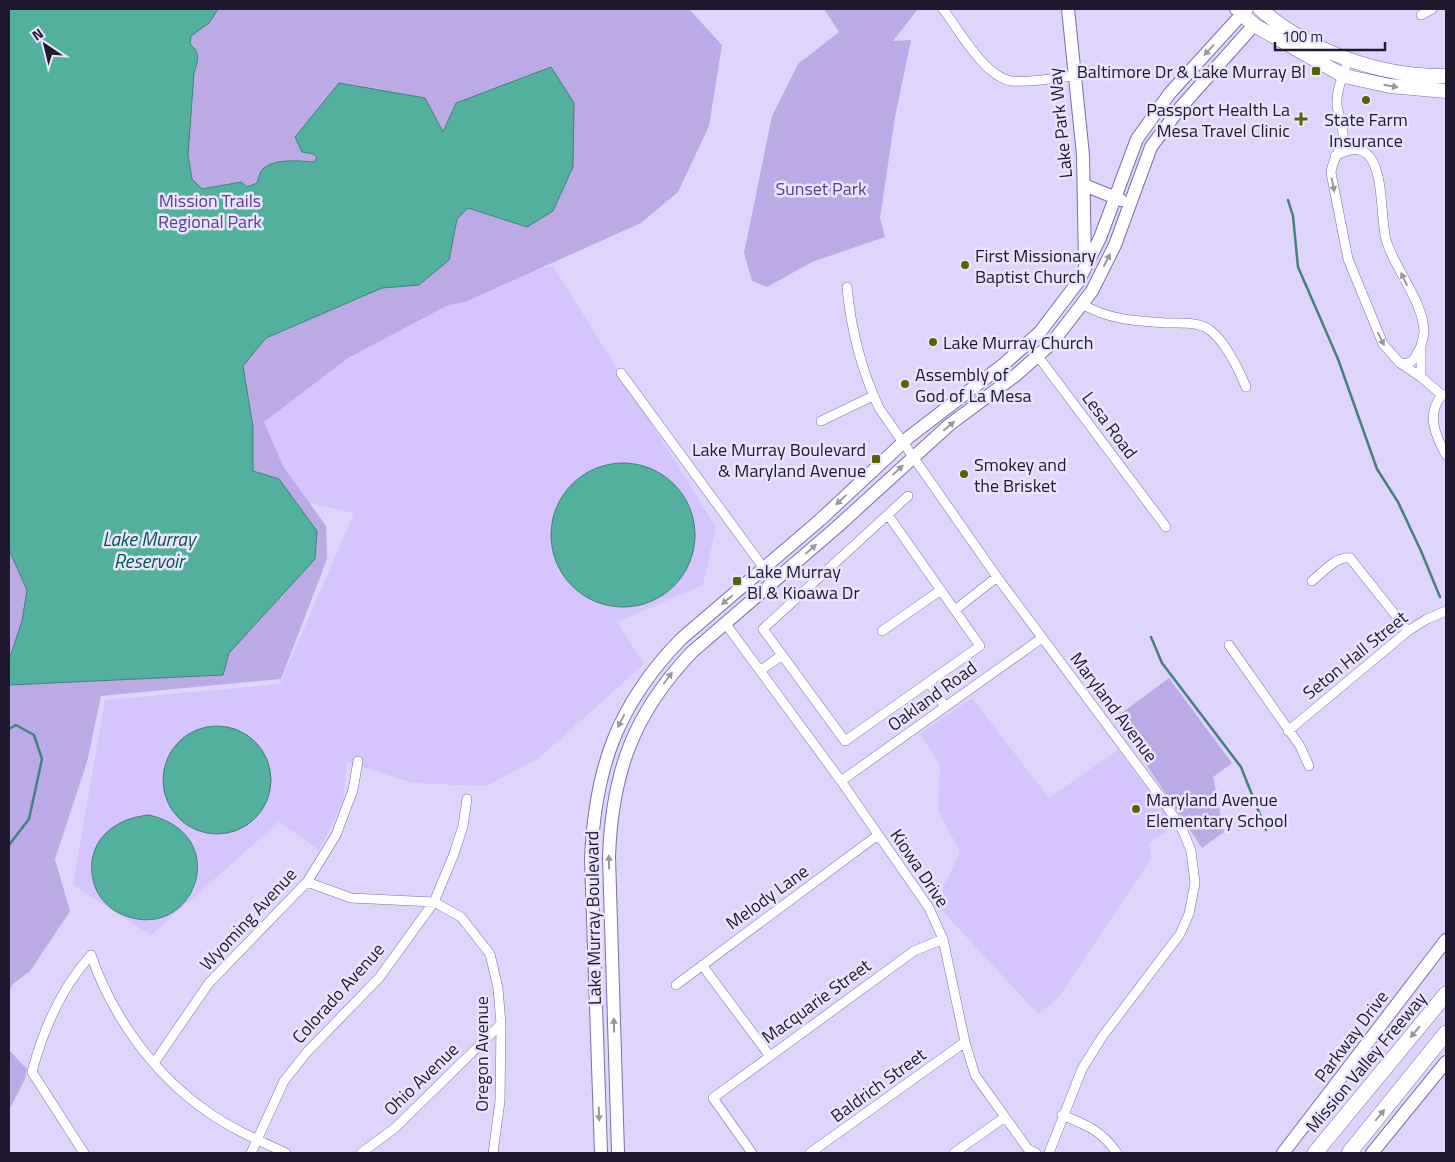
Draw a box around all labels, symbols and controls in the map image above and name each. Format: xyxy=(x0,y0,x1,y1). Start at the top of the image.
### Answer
north arrow xyxy=(20,20,70,70)
scale bar xyxy=(1275,20,1385,52)
text: N xyxy=(27,23,47,45)
text: 100 m xyxy=(1282,25,1323,48)
one-way arrow xyxy=(1203,43,1215,55)
place label: Baltimore Dr & Lake Murray Bl xyxy=(1077,58,1306,85)
marker: Baltimore Dr & Lake Murray Bl xyxy=(1310,65,1322,77)
street label: Lake Park Way xyxy=(1041,66,1079,180)
one-way arrow xyxy=(1384,82,1400,90)
marker: State Farm Insurance xyxy=(1360,94,1372,106)
place label: Passport Health La Mesa Travel Clinic xyxy=(1146,96,1290,144)
place label: State Farm Insurance xyxy=(1324,106,1408,154)
marker: Passport Health La Mesa Travel Clinic xyxy=(1294,112,1308,126)
park label: Sunset Park xyxy=(775,175,867,202)
one-way arrow xyxy=(1330,177,1338,193)
park label: Mission Trails Regional Park xyxy=(158,187,262,235)
place label: First Missionary Baptist Church xyxy=(975,242,1096,290)
one-way arrow xyxy=(1103,253,1111,267)
marker: First Missionary Baptist Church xyxy=(959,259,971,271)
one-way arrow xyxy=(1400,272,1408,287)
place label: Lake Murray Church xyxy=(943,329,1093,356)
one-way arrow xyxy=(1378,332,1386,346)
marker: Lake Murray Church xyxy=(927,336,939,348)
place label: Assembly of God of La Mesa xyxy=(915,361,1032,409)
marker: Assembly of God of La Mesa xyxy=(899,378,911,390)
street label: Lesa Road xyxy=(1076,386,1144,464)
one-way arrow xyxy=(942,420,955,431)
place label: Lake Murray Boulevard & Maryland Avenue xyxy=(692,436,866,484)
place label: Smokey and the Brisket xyxy=(974,451,1066,499)
marker: Lake Murray Boulevard & Maryland Avenue xyxy=(870,453,882,465)
one-way arrow xyxy=(891,464,903,476)
marker: Smokey and the Brisket xyxy=(958,468,970,480)
one-way arrow xyxy=(836,494,848,506)
water label: Lake Murray Reservoir xyxy=(103,524,198,575)
one-way arrow xyxy=(804,544,817,555)
place label: Lake Murray Bl & Kioawa Dr xyxy=(747,558,860,606)
marker: Lake Murray Bl & Kioawa Dr xyxy=(731,575,743,587)
one-way arrow xyxy=(721,595,734,606)
street label: Seton Hall Street xyxy=(1297,604,1414,706)
street label: Maryland Avenue xyxy=(1064,646,1164,768)
street label: Oakland Road xyxy=(882,654,982,738)
one-way arrow xyxy=(663,672,674,685)
one-way arrow xyxy=(617,714,625,729)
place label: Maryland Avenue Elementary School xyxy=(1146,786,1288,834)
marker: Maryland Avenue Elementary School xyxy=(1130,803,1142,815)
street label: Kiowa Drive xyxy=(884,823,956,913)
street label: Lake Murray Boulevard xyxy=(578,831,608,1005)
one-way arrow xyxy=(605,854,613,870)
street label: Melody Lane xyxy=(720,858,814,936)
street label: Wyoming Avenue xyxy=(193,861,303,977)
street label: Colorado Avenue xyxy=(285,937,391,1049)
street label: Macquarie Street xyxy=(756,952,877,1050)
street label: Parkway Drive xyxy=(1307,984,1395,1088)
street label: Mission Valley Freeway xyxy=(1299,986,1433,1138)
street label: Oregon Avenue xyxy=(468,996,495,1112)
one-way arrow xyxy=(610,1017,618,1033)
one-way arrow xyxy=(1410,1025,1421,1038)
street label: Ohio Avenue xyxy=(377,1036,465,1122)
street label: Baldrich Street xyxy=(825,1041,932,1129)
one-way arrow xyxy=(596,1106,604,1122)
one-way arrow xyxy=(1374,1109,1385,1122)

